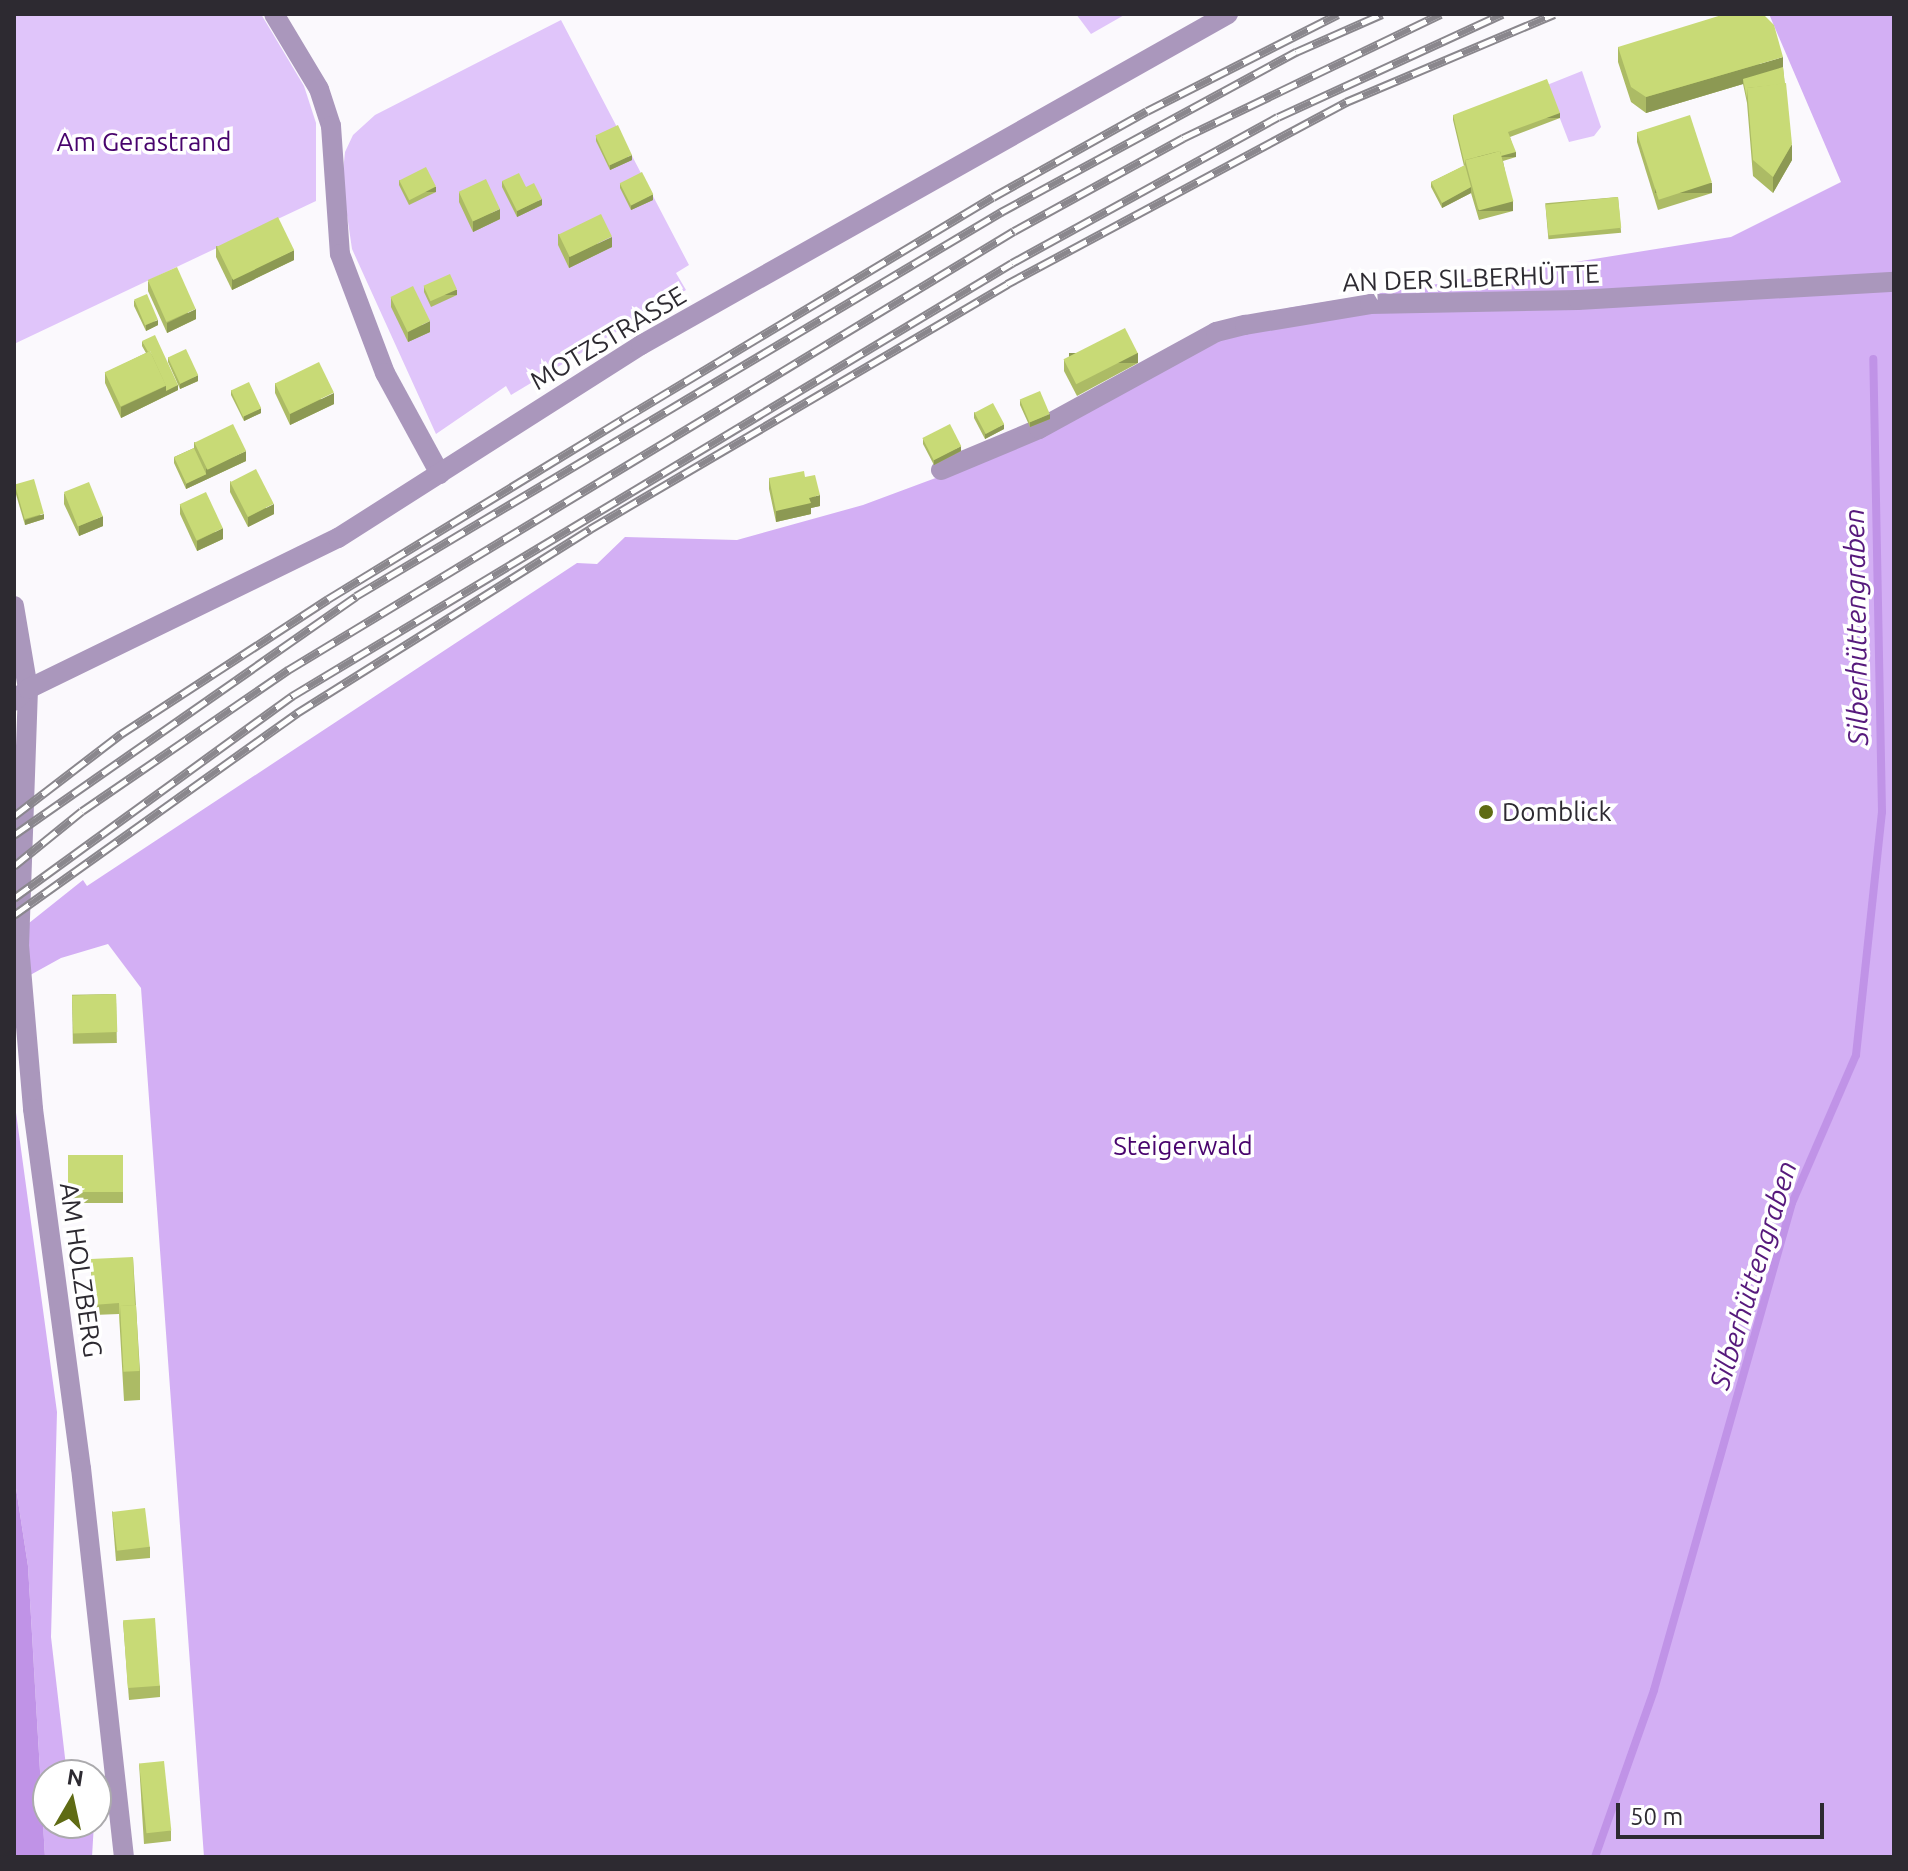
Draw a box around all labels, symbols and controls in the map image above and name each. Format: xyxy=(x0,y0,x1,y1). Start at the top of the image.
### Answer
park label: Am Gerastrand xyxy=(57,126,231,158)
street label: AN DER SILBERHÜTTE xyxy=(1342,258,1600,298)
street label: MOTZSTRASSE xyxy=(525,279,691,397)
water label: Silberhüttengraben xyxy=(1837,508,1875,746)
place label: Domblick xyxy=(1502,796,1612,828)
marker: Domblick xyxy=(1477,803,1495,821)
park label: Steigerwald xyxy=(1113,1130,1253,1162)
water label: Silberhüttengraben xyxy=(1702,1157,1804,1393)
street label: AM HOLZBERG xyxy=(53,1180,109,1360)
north arrow xyxy=(32,1759,112,1839)
text: N xyxy=(65,1763,86,1790)
scale bar xyxy=(1620,1787,1828,1837)
text: 50 m xyxy=(1630,1803,1683,1830)

